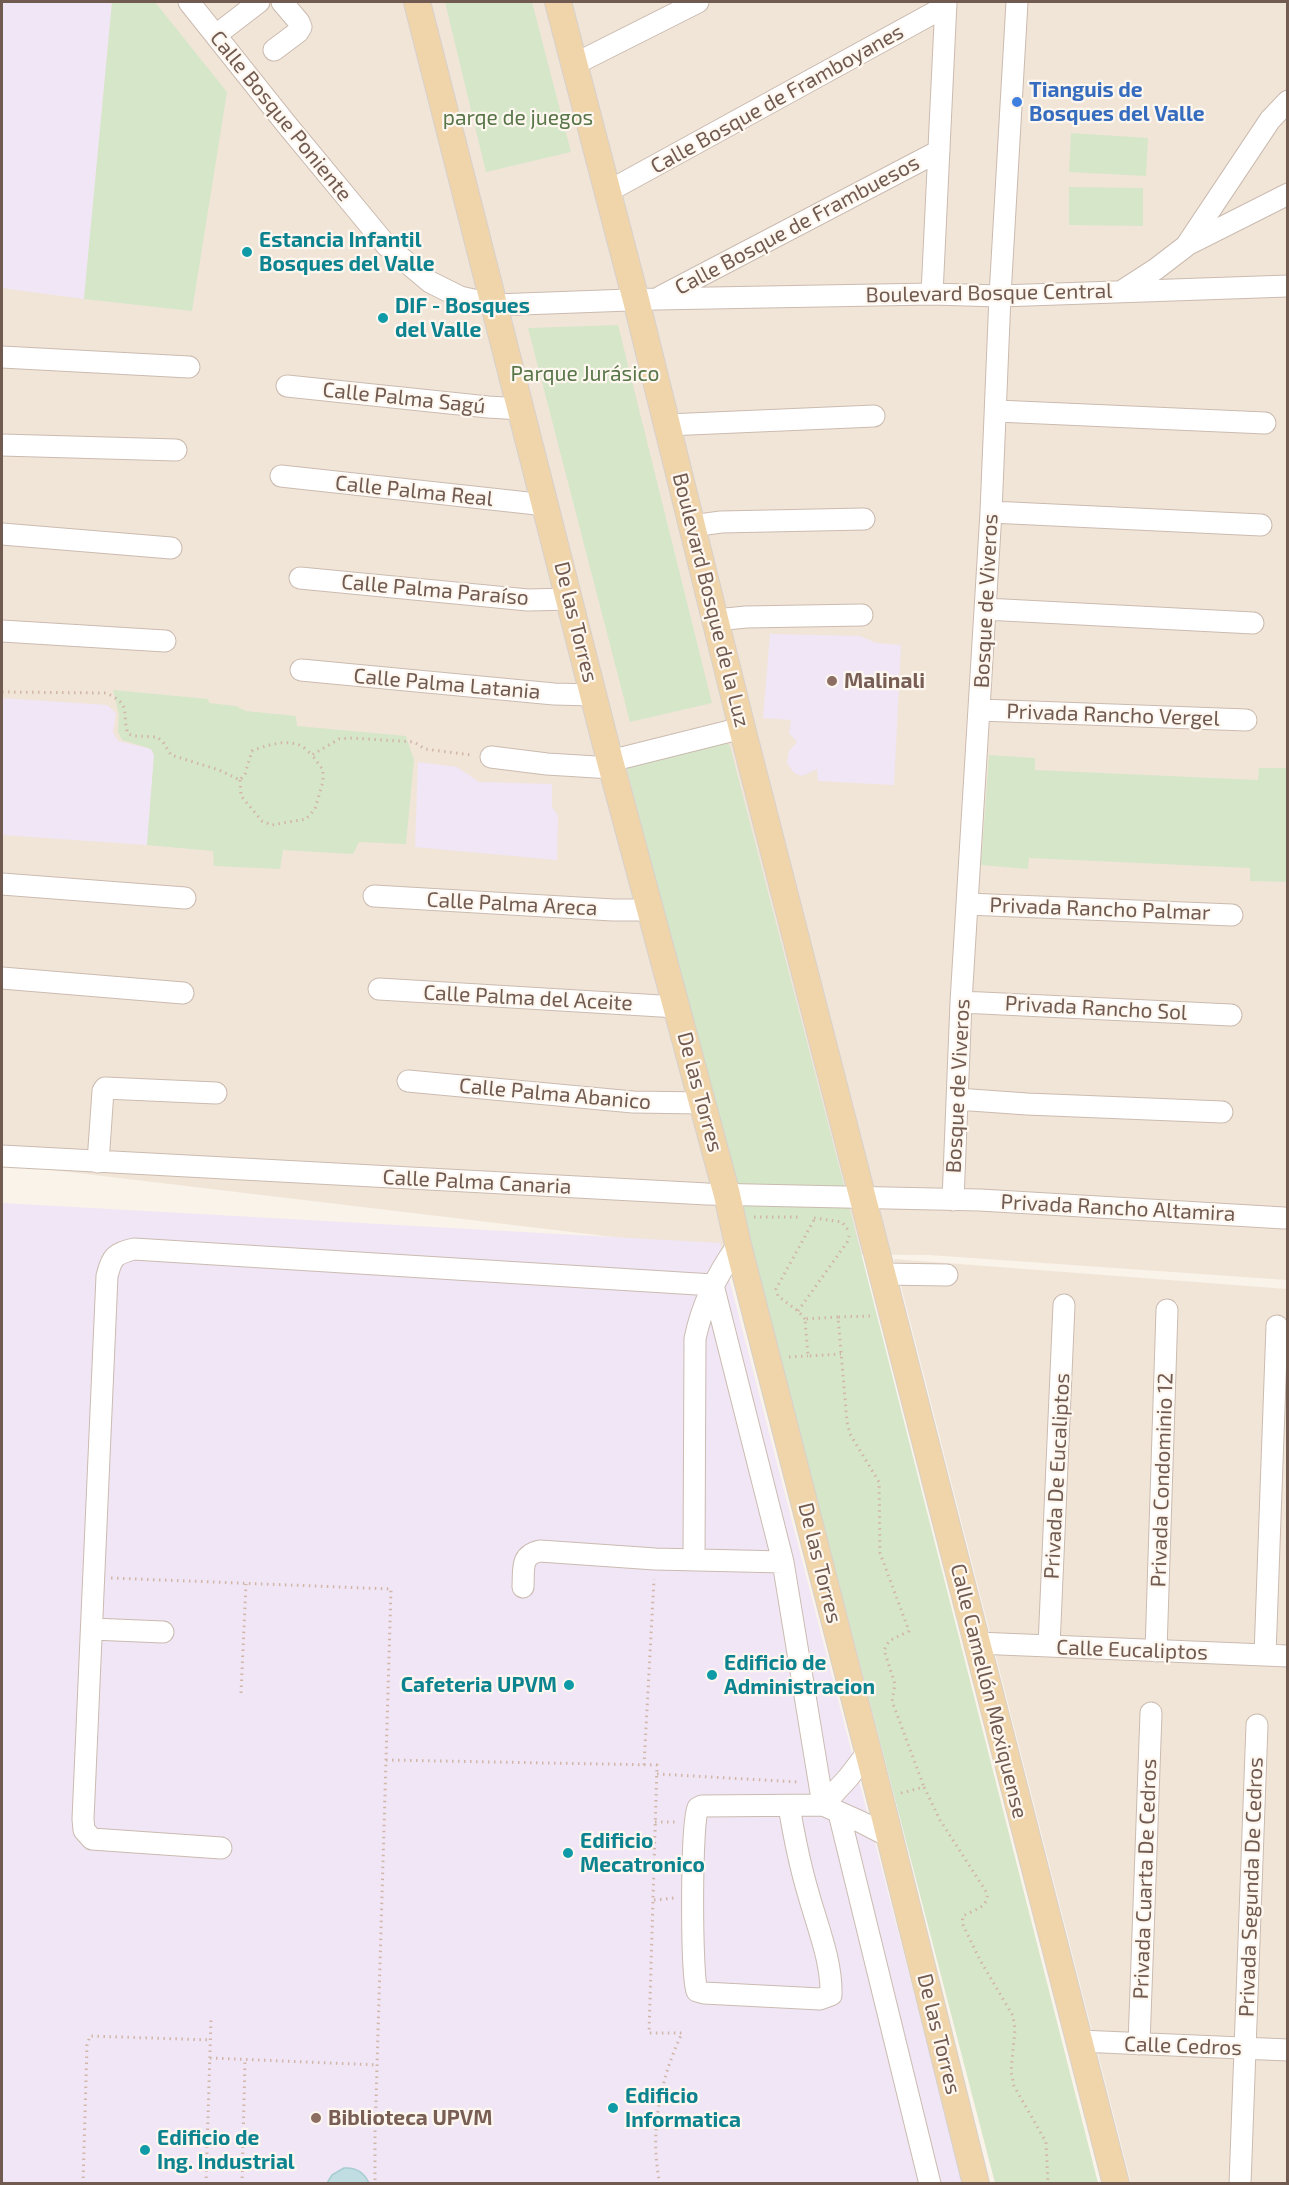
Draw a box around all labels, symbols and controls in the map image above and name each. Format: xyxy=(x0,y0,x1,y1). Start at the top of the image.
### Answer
street label: Calle Bosque de Framboyanes xyxy=(646,19,908,179)
street label: Calle Bosque Poniente xyxy=(205,26,357,206)
place label: Tianguis de Bosques del Valle xyxy=(1029,77,1205,127)
marker: Tianguis de Bosques del Valle xyxy=(1010,95,1024,109)
park label: parqe de juegos xyxy=(443,105,593,131)
street label: Calle Bosque de Frambuesos xyxy=(670,150,924,300)
place label: Estancia Infantil Bosques del Valle xyxy=(259,227,435,277)
marker: Estancia Infantil Bosques del Valle xyxy=(240,245,254,259)
street label: Boulevard Bosque Central xyxy=(865,278,1113,308)
place label: DIF - Bosques del Valle xyxy=(395,293,530,343)
marker: DIF - Bosques del Valle xyxy=(376,311,390,325)
park label: Parque Jurásico xyxy=(511,361,659,387)
street label: Calle Palma Sagú xyxy=(321,377,487,419)
street label: Calle Palma Real xyxy=(334,470,494,512)
street label: Boulevard Bosque de la Luz xyxy=(667,470,755,730)
street label: Bosque de Viveros xyxy=(969,513,1003,689)
street label: De las Torres xyxy=(549,559,603,685)
street label: Calle Palma Paraíso xyxy=(340,569,530,611)
street label: Calle Palma Latania xyxy=(353,663,541,705)
place label: Malinali xyxy=(844,668,925,694)
marker: Malinali xyxy=(825,674,839,688)
street label: Privada Rancho Vergel xyxy=(1006,699,1220,731)
street label: Calle Palma Areca xyxy=(426,887,598,921)
street label: Privada Rancho Palmar xyxy=(989,893,1211,925)
street label: Calle Palma del Aceite xyxy=(423,980,633,1016)
street label: Privada Rancho Sol xyxy=(1004,991,1188,1025)
street label: Bosque de Viveros xyxy=(941,998,975,1174)
street label: De las Torres xyxy=(672,1029,728,1155)
street label: Calle Palma Abanico xyxy=(458,1073,652,1115)
street label: Calle Palma Canaria xyxy=(382,1164,572,1200)
street label: Privada Rancho Altamira xyxy=(1000,1189,1236,1227)
street label: Privada De Eucaliptos xyxy=(1039,1372,1075,1580)
street label: Privada Condominio 12 xyxy=(1146,1372,1178,1588)
street label: De las Torres xyxy=(793,1500,847,1626)
street label: Calle Camellón Mexiquense xyxy=(945,1561,1033,1821)
street label: Calle Eucaliptos xyxy=(1056,1635,1208,1665)
place label: Edificio de Administracion xyxy=(724,1650,875,1700)
marker: Edificio de Administracion xyxy=(705,1668,719,1682)
place label: Cafeteria UPVM xyxy=(401,1672,557,1698)
marker: Cafeteria UPVM xyxy=(562,1678,576,1692)
street label: Privada Segunda De Cedros xyxy=(1234,1757,1268,2017)
street label: Privada Cuarta De Cedros xyxy=(1128,1758,1162,2000)
place label: Edificio Mecatronico xyxy=(580,1828,705,1878)
marker: Edificio Mecatronico xyxy=(561,1846,575,1860)
street label: De las Torres xyxy=(912,1971,966,2097)
street label: Calle Cedros xyxy=(1124,2031,1242,2061)
place label: Edificio Informatica xyxy=(625,2083,741,2133)
marker: Edificio Informatica xyxy=(606,2101,620,2115)
place label: Biblioteca UPVM xyxy=(328,2105,492,2131)
marker: Biblioteca UPVM xyxy=(309,2111,323,2125)
place label: Edificio de Ing. Industrial xyxy=(157,2125,295,2175)
marker: Edificio de Ing. Industrial xyxy=(138,2143,152,2157)

